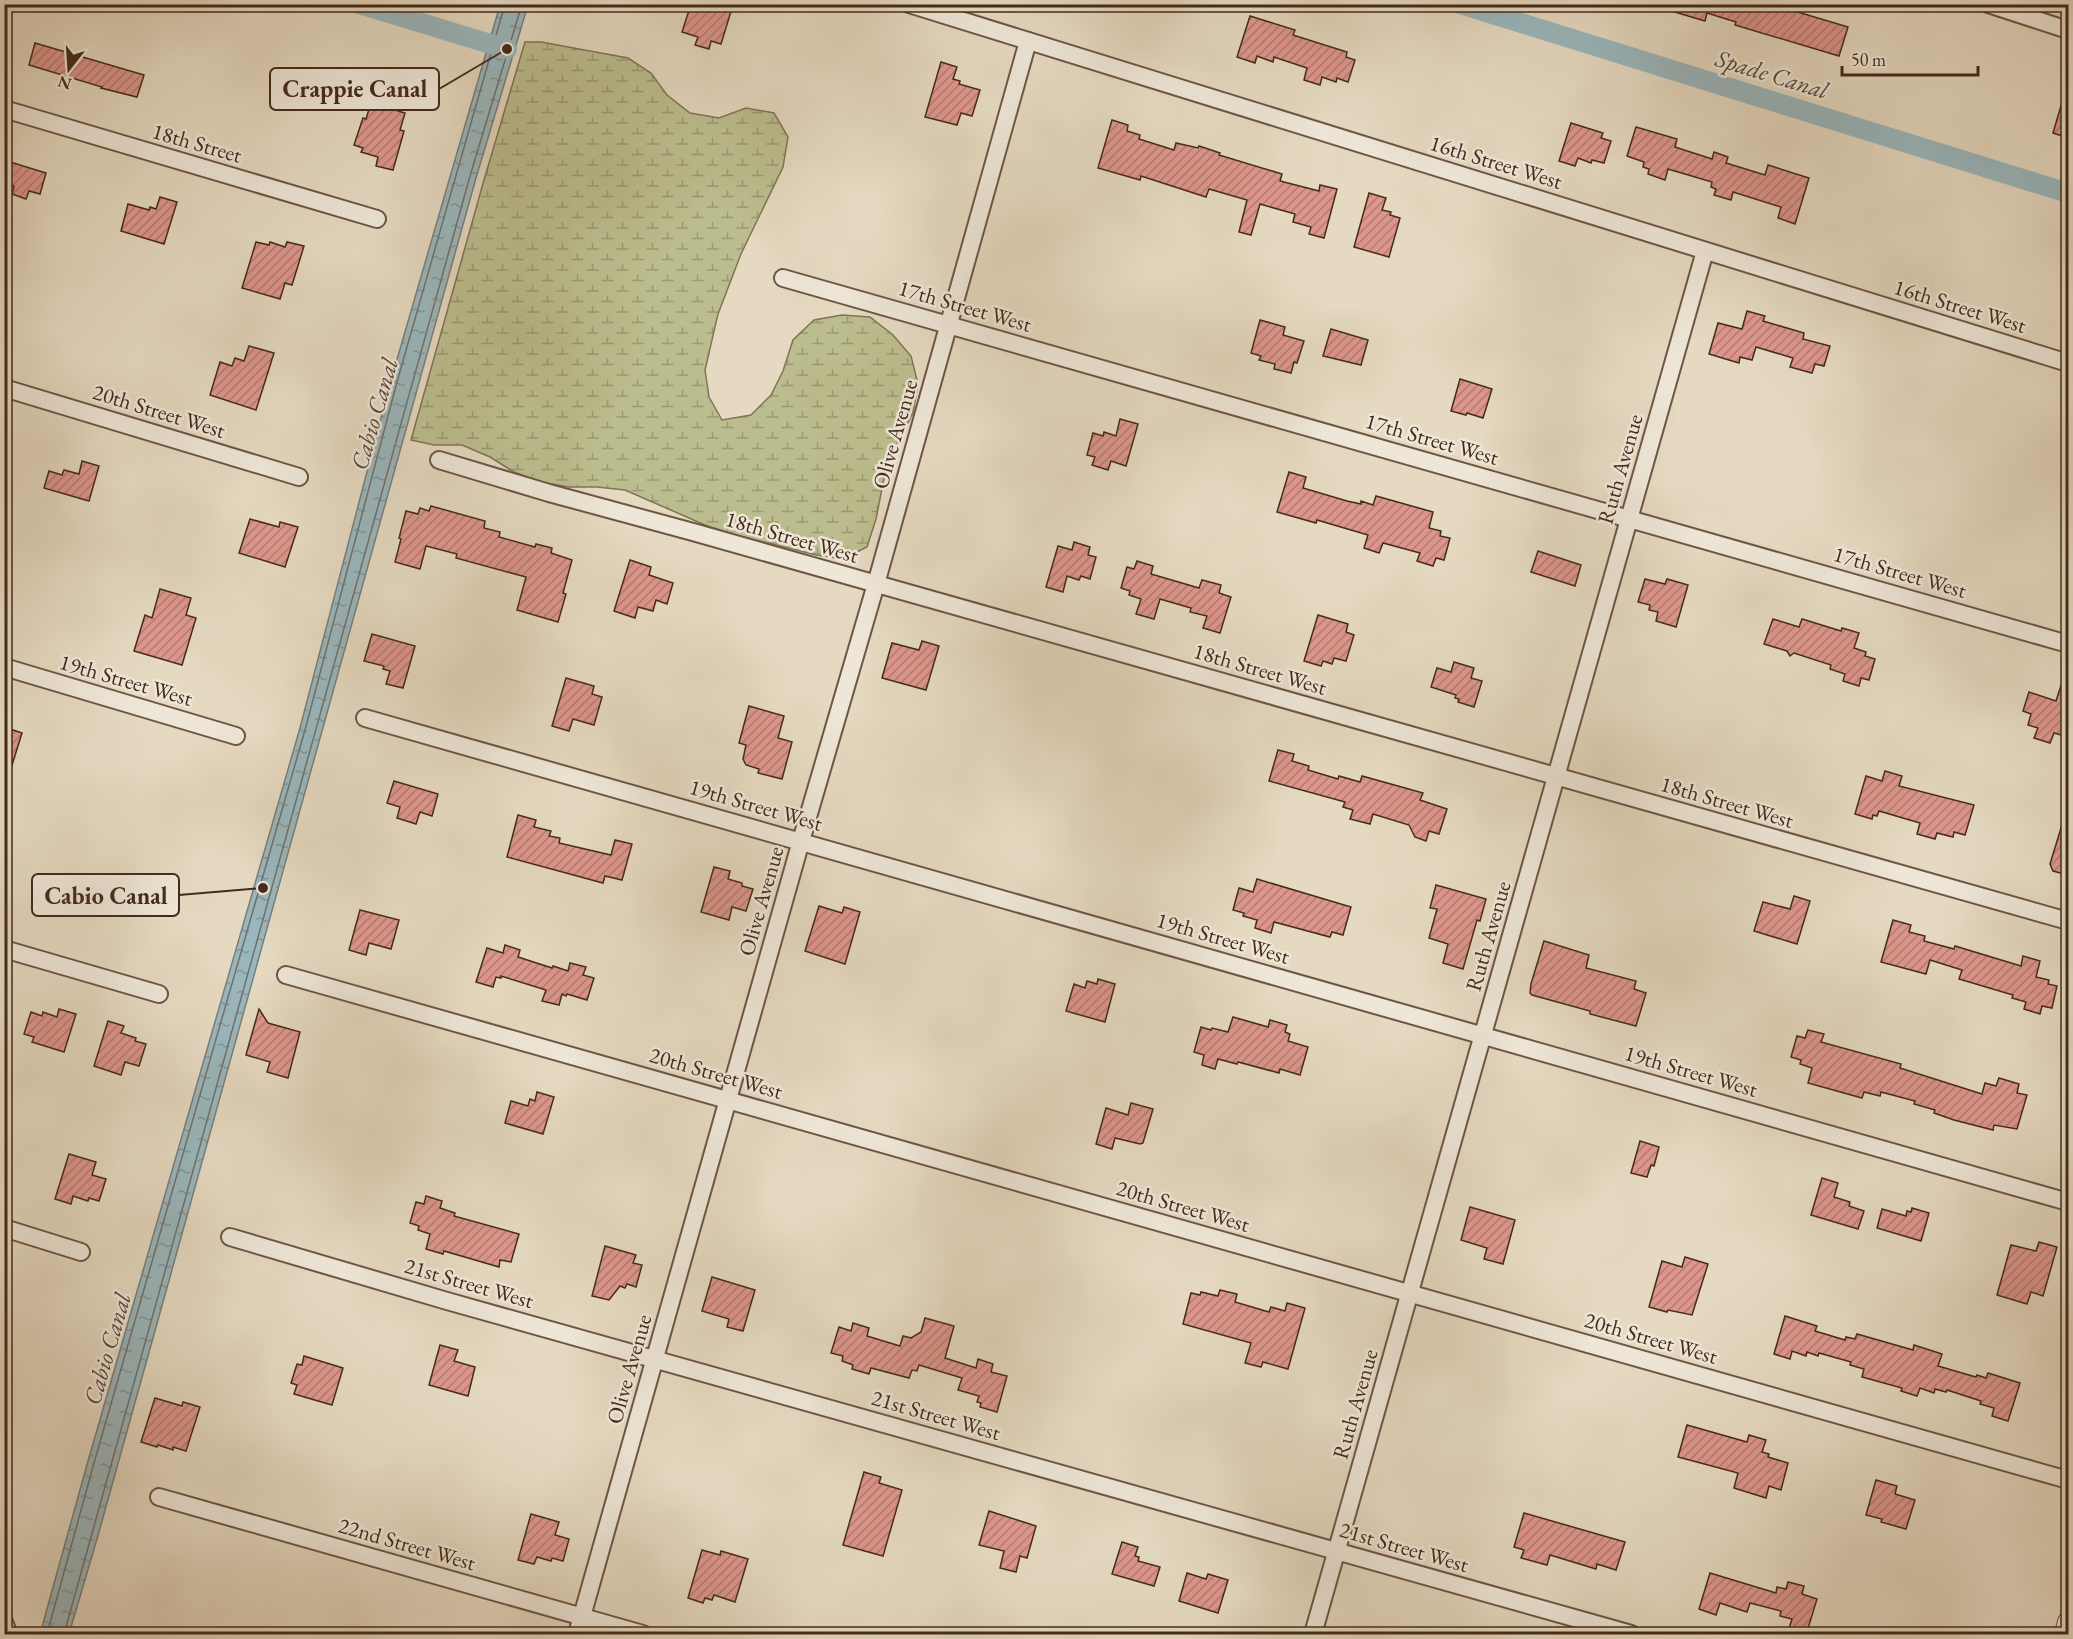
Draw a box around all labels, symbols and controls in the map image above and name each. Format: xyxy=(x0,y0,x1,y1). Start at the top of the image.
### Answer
north arrow xyxy=(39,39,99,99)
scale bar xyxy=(1842,39,1978,77)
water label: Spade Canal xyxy=(1711,42,1833,106)
text: 50 m xyxy=(1851,48,1886,71)
callout: Crappie Canal xyxy=(270,68,439,110)
text: N xyxy=(55,71,74,95)
text: Crappie Canal xyxy=(283,73,428,104)
street label: 18th Street xyxy=(149,116,245,170)
street label: 16th Street West xyxy=(1426,128,1566,196)
street label: 16th Street West xyxy=(1890,272,2030,340)
street label: 17th Street West xyxy=(895,273,1035,339)
water label: Cabio Canal xyxy=(343,353,405,474)
street label: Olive Avenue xyxy=(866,375,925,492)
street label: 20th Street West xyxy=(89,377,229,445)
street label: 17th Street West xyxy=(1362,406,1502,472)
street label: Ruth Avenue xyxy=(1590,410,1650,527)
street label: 18th Street West xyxy=(722,504,862,570)
street label: 17th Street West xyxy=(1830,539,1970,605)
street label: 18th Street West xyxy=(1190,636,1330,702)
street label: 19th Street West xyxy=(56,647,196,713)
street label: 18th Street West xyxy=(1657,769,1797,835)
street label: 19th Street West xyxy=(686,772,826,838)
street label: Olive Avenue xyxy=(732,842,791,959)
callout: Cabio Canal xyxy=(32,874,179,916)
street label: Ruth Avenue xyxy=(1458,877,1518,994)
text: Cabio Canal xyxy=(44,880,168,911)
street label: 19th Street West xyxy=(1153,905,1293,971)
street label: 19th Street West xyxy=(1621,1038,1761,1104)
street label: 20th Street West xyxy=(646,1040,786,1106)
street label: 20th Street West xyxy=(1113,1173,1253,1239)
street label: 21st Street West xyxy=(401,1251,537,1315)
water label: Cabio Canal xyxy=(76,1288,138,1409)
street label: 20th Street West xyxy=(1581,1305,1721,1371)
street label: Olive Avenue xyxy=(600,1310,659,1427)
street label: Ruth Avenue xyxy=(1325,1345,1385,1462)
street label: 21st Street West xyxy=(868,1383,1004,1447)
street label: 22nd Street West xyxy=(335,1511,479,1577)
street label: 21st Street West xyxy=(1336,1515,1472,1579)

